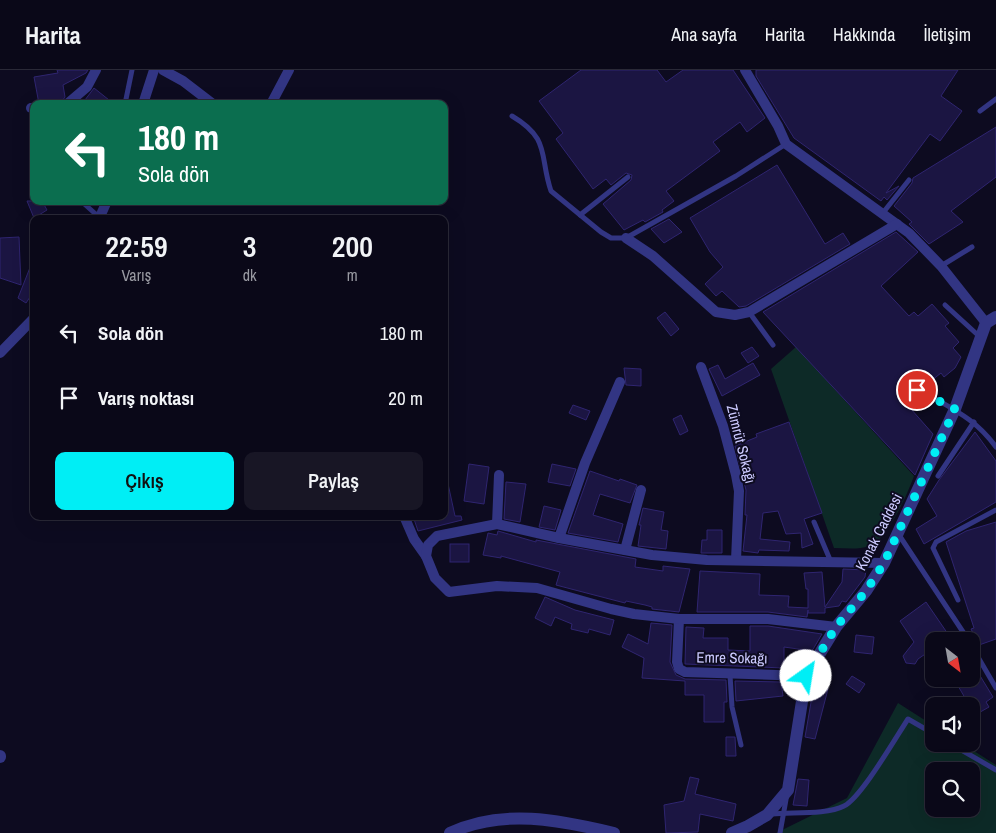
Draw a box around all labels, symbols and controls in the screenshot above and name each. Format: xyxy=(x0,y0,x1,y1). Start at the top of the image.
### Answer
text: Harita xyxy=(25,19,81,51)
text: Ana sayfa xyxy=(671,22,737,47)
text: Harita xyxy=(765,22,805,47)
text: Hakkında xyxy=(833,22,895,47)
text: İletişim xyxy=(923,22,971,47)
text: 180 m xyxy=(138,114,219,161)
icon: left xyxy=(55,120,120,185)
text: Sola dön xyxy=(138,159,209,189)
text: 22:59 xyxy=(105,226,168,266)
text: 3 xyxy=(243,226,257,266)
text: 200 xyxy=(332,226,373,266)
text: Varış xyxy=(122,264,151,286)
text: dk xyxy=(243,264,257,286)
text: m xyxy=(347,264,358,286)
icon: left xyxy=(55,319,83,347)
text: Sola dön xyxy=(98,320,164,346)
text: 180 m xyxy=(380,320,423,346)
pin xyxy=(896,369,938,411)
icon: arrive xyxy=(903,376,931,404)
icon: arrive xyxy=(55,384,83,412)
text: Varış noktası xyxy=(98,385,194,411)
text: 20 m xyxy=(388,385,423,411)
street label: Zümrüt Sokağı xyxy=(722,402,761,486)
button: Çıkış xyxy=(55,452,234,510)
button: Paylaş xyxy=(244,452,423,510)
street label: Konak Caddesi xyxy=(850,490,907,574)
north arrow xyxy=(925,632,980,688)
map controls xyxy=(925,632,980,817)
street label: Emre Sokağı xyxy=(696,646,768,669)
position arrow xyxy=(779,649,831,701)
button: sound xyxy=(925,697,980,752)
button: search xyxy=(925,762,980,817)

